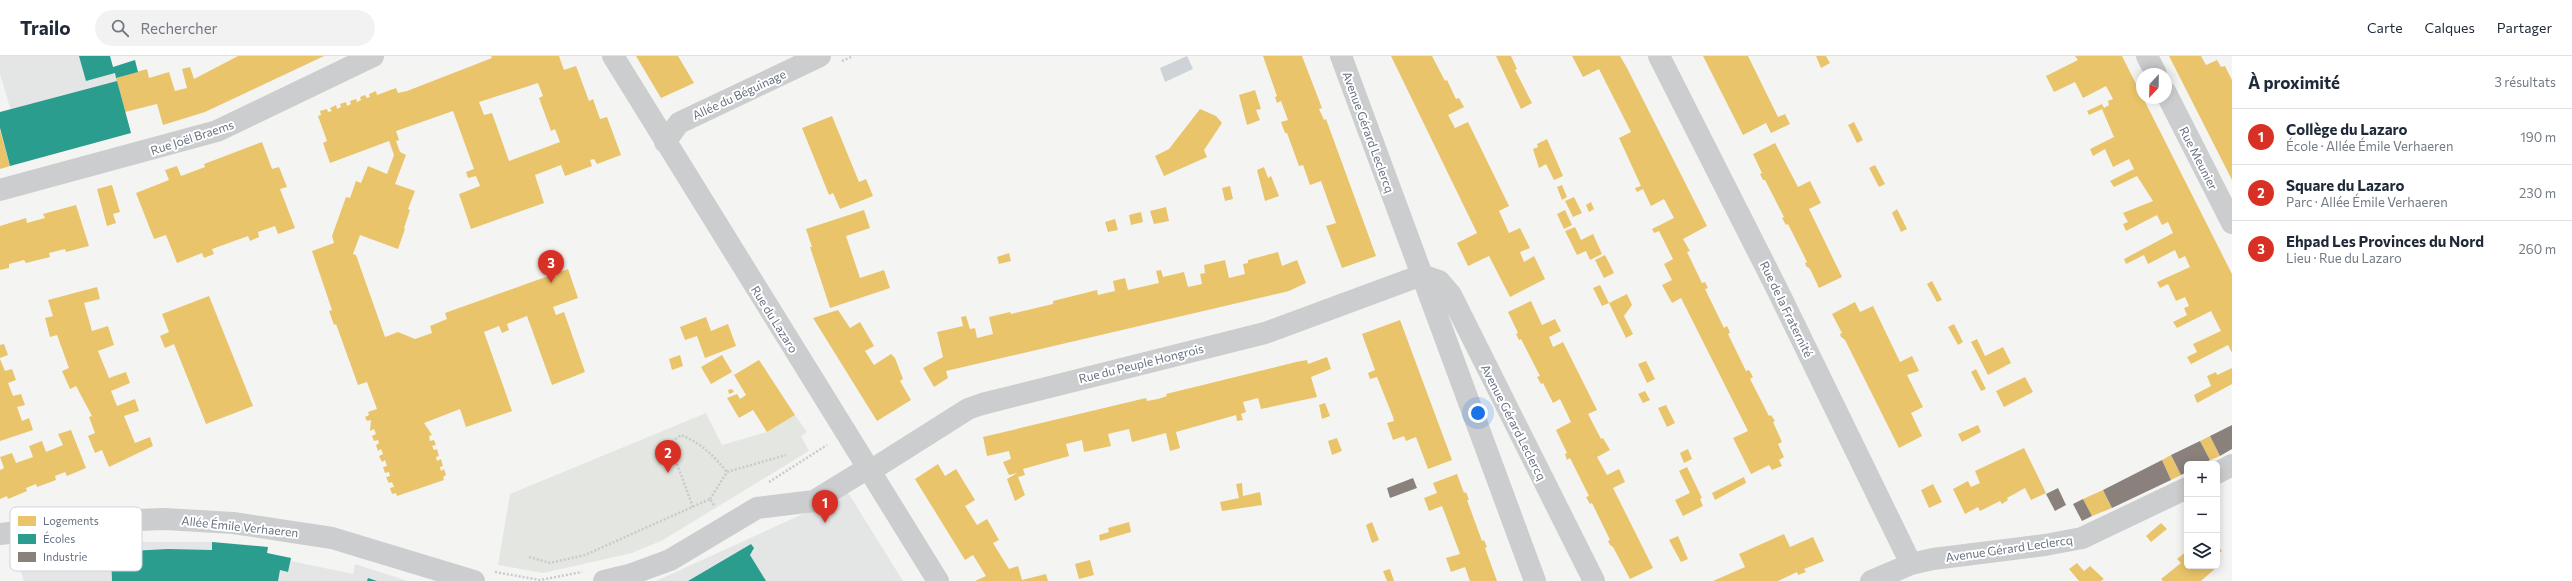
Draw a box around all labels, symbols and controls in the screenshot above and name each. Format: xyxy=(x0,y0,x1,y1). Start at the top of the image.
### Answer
search box xyxy=(95,10,375,46)
text: Trailo xyxy=(20,16,71,39)
icon: search xyxy=(109,17,131,39)
text: Rechercher xyxy=(141,19,218,37)
text: Carte xyxy=(2367,19,2403,36)
text: Calques xyxy=(2425,19,2475,36)
text: Partager xyxy=(2497,19,2552,36)
street label: Allée du Béguinage xyxy=(690,66,788,122)
north arrow xyxy=(2136,68,2172,104)
street label: Avenue Gérard Leclercq xyxy=(1340,69,1398,195)
text: À proximité xyxy=(2248,72,2340,93)
text: 3 résultats xyxy=(2494,74,2556,90)
street label: Rue Joël Braems xyxy=(149,117,236,158)
text: Collège du Lazaro xyxy=(2286,120,2408,138)
street label: Rue Meunier xyxy=(2177,124,2221,192)
text: 1 xyxy=(2258,129,2264,145)
text: 190 m xyxy=(2520,129,2556,145)
text: École · Allée Émile Verhaeren xyxy=(2286,138,2453,154)
text: Square du Lazaro xyxy=(2286,176,2404,194)
text: 2 xyxy=(2257,185,2265,201)
text: 230 m xyxy=(2519,185,2556,201)
text: Parc · Allée Émile Verhaeren xyxy=(2286,194,2448,210)
text: Ehpad Les Provinces du Nord xyxy=(2286,232,2484,250)
text: 3 xyxy=(2257,241,2265,257)
text: 260 m xyxy=(2519,241,2556,257)
pin: 3 xyxy=(538,250,564,283)
text: Lieu · Rue du Lazaro xyxy=(2286,250,2402,266)
street label: Rue de la Fraternité xyxy=(1758,259,1816,359)
street label: Rue du Lazaro xyxy=(749,283,801,355)
street label: Rue du Peuple Hongrois xyxy=(1077,341,1205,385)
street label: Avenue Gérard Leclercq xyxy=(1479,362,1549,482)
your location xyxy=(1468,403,1488,423)
pin: 2 xyxy=(655,440,681,473)
map controls xyxy=(2184,461,2220,569)
button: + xyxy=(2184,461,2220,497)
pin: 1 xyxy=(812,490,838,523)
button: − xyxy=(2184,497,2220,533)
legend xyxy=(10,507,142,571)
street label: Allée Émile Verhaeren xyxy=(181,513,299,539)
text: Logements xyxy=(43,514,99,527)
text: Écoles xyxy=(43,531,75,545)
street label: Avenue Gérard Leclercq xyxy=(1945,532,2073,564)
button: layers xyxy=(2184,533,2220,569)
text: Industrie xyxy=(43,550,88,563)

